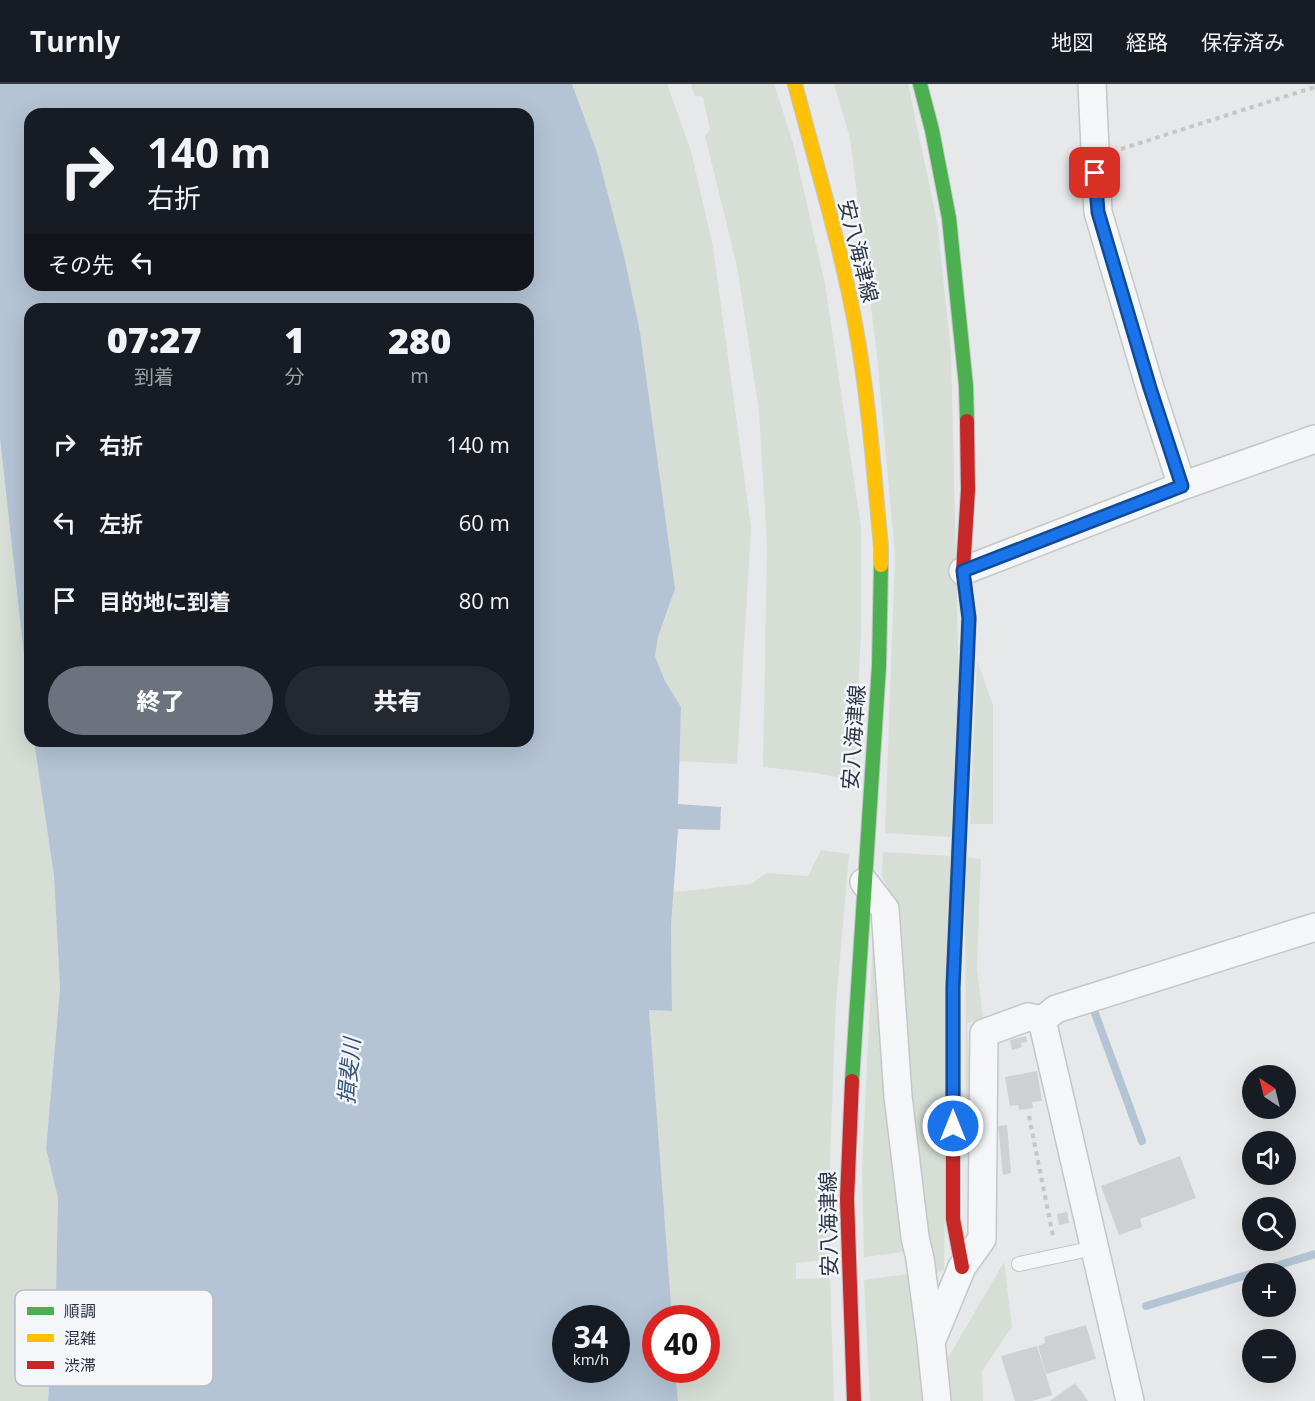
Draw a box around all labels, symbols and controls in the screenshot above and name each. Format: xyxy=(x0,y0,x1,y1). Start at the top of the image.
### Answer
text: Turnly xyxy=(30,22,120,60)
text: 地図 xyxy=(1051,28,1093,56)
text: 経路 xyxy=(1126,28,1168,56)
text: 保存済み xyxy=(1201,28,1285,56)
text: 140 m xyxy=(147,123,271,180)
icon: right xyxy=(48,132,126,210)
pin xyxy=(1069,147,1120,198)
icon: arrive xyxy=(1078,156,1111,189)
text: 右折 xyxy=(147,179,201,216)
street label: 安八海津線 xyxy=(833,197,885,305)
icon: left xyxy=(126,246,159,279)
text: その先 xyxy=(48,249,114,279)
text: 07:27 xyxy=(107,315,201,364)
text: 1 xyxy=(284,315,305,364)
text: 280 xyxy=(388,316,451,365)
text: m xyxy=(410,362,429,389)
text: 到着 xyxy=(134,363,174,390)
text: 分 xyxy=(285,363,305,390)
icon: right xyxy=(48,428,81,461)
text: 140 m xyxy=(446,429,510,459)
text: 右折 xyxy=(99,430,143,460)
icon: left xyxy=(48,506,81,539)
text: 60 m xyxy=(459,507,510,537)
text: 左折 xyxy=(99,508,143,538)
icon: arrive xyxy=(48,584,81,617)
text: 80 m xyxy=(459,585,510,615)
text: 目的地に到着 xyxy=(99,586,231,616)
button: 終了 xyxy=(48,666,273,735)
button: 共有 xyxy=(285,666,510,735)
street label: 安八海津線 xyxy=(835,684,871,790)
water label: 揖斐川 xyxy=(330,1035,366,1105)
north arrow xyxy=(1242,1065,1296,1119)
map controls xyxy=(1242,1065,1296,1383)
position arrow xyxy=(921,1094,985,1158)
button: sound xyxy=(1242,1131,1296,1185)
street label: 安八海津線 xyxy=(813,1171,843,1277)
button: search xyxy=(1242,1197,1296,1251)
button: + xyxy=(1242,1263,1296,1317)
legend xyxy=(15,1290,213,1386)
text: 順調 xyxy=(64,1300,96,1322)
speed limit sign: 40 xyxy=(642,1305,720,1383)
text: 34 xyxy=(574,1316,608,1357)
text: 混雑 xyxy=(64,1327,96,1349)
button: − xyxy=(1242,1329,1296,1383)
text: km/h xyxy=(573,1349,609,1369)
text: 渋滞 xyxy=(64,1354,96,1376)

